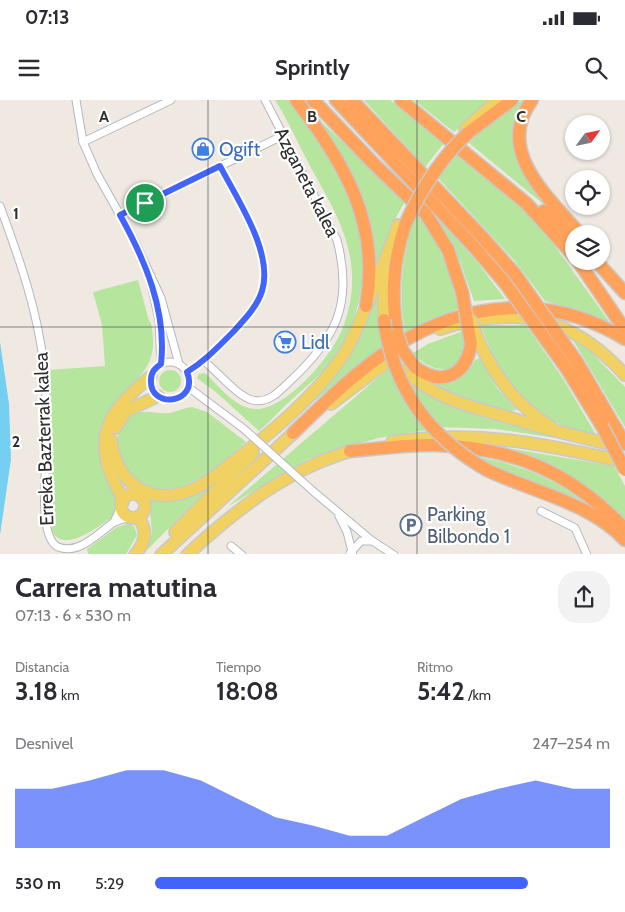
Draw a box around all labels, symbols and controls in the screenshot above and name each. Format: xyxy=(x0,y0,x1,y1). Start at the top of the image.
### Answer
text: 07:13 xyxy=(25,6,70,29)
icon: menu xyxy=(15,54,43,82)
text: Sprintly xyxy=(275,54,350,81)
icon: search xyxy=(582,54,610,82)
text: A xyxy=(99,107,109,126)
text: B xyxy=(307,107,317,126)
text: C xyxy=(516,107,526,126)
north arrow xyxy=(565,115,610,160)
map controls xyxy=(565,115,610,270)
street label: Azganeta kalea xyxy=(269,123,345,241)
shop icon: Ogift xyxy=(191,137,215,161)
place label: Ogift xyxy=(219,138,261,161)
button: locate xyxy=(565,170,610,215)
pin xyxy=(124,182,166,224)
icon: arrive xyxy=(131,189,159,217)
text: 1 xyxy=(13,204,19,223)
button: layers xyxy=(565,225,610,270)
supermarket icon: Lidl xyxy=(273,330,297,354)
place label: Lidl xyxy=(301,331,330,354)
street label: Erreka Bazterrak kalea xyxy=(29,352,59,526)
text: 2 xyxy=(12,432,20,451)
place label: Parking Bilbondo 1 xyxy=(427,503,510,548)
parking icon: Parking Bilbondo 1 xyxy=(399,513,423,537)
text: Carrera matutina xyxy=(15,570,217,604)
button: share xyxy=(558,571,610,623)
text: 07:13 · 6 × 530 m xyxy=(15,606,131,625)
text: Distancia xyxy=(15,658,69,676)
text: Tiempo xyxy=(216,658,261,676)
text: Ritmo xyxy=(417,658,453,676)
text: 3.18 xyxy=(15,676,58,706)
text: 18:08 xyxy=(216,676,279,706)
text: 5:42 xyxy=(417,676,465,706)
text: km xyxy=(58,686,80,704)
text: /km xyxy=(465,686,491,704)
text: Desnivel xyxy=(15,734,73,753)
text: 247–254 m xyxy=(532,734,610,753)
text: 530 m xyxy=(15,874,61,893)
text: 5:29 xyxy=(95,874,124,893)

